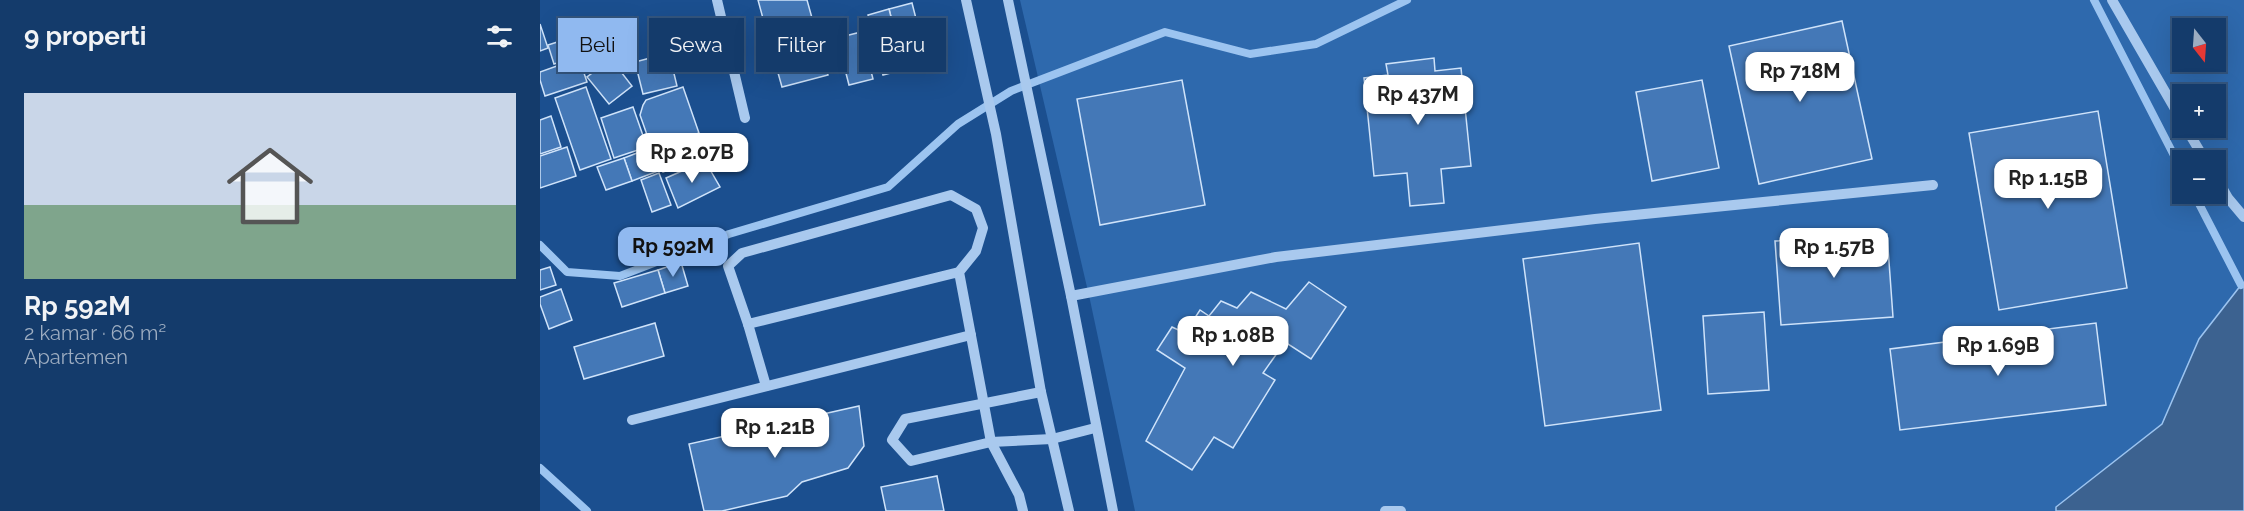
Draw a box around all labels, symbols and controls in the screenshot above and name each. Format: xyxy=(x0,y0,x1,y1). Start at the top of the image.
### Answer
chip: Beli xyxy=(558,18,637,72)
chip: Sewa xyxy=(649,18,744,72)
chip: Filter xyxy=(756,18,847,72)
chip: Baru xyxy=(859,18,946,72)
north arrow xyxy=(2172,18,2226,72)
map controls xyxy=(2172,18,2226,204)
icon: filters xyxy=(483,20,516,53)
text: 9 properti xyxy=(24,21,146,51)
pin: Rp 718M xyxy=(1745,52,1855,103)
text: Rp 718M xyxy=(1759,59,1841,83)
pin: Rp 437M xyxy=(1363,75,1473,126)
text: Rp 437M xyxy=(1377,82,1459,106)
button: + xyxy=(2172,84,2226,138)
icon: home xyxy=(216,132,324,240)
pin: Rp 2.07B xyxy=(630,133,754,184)
text: Rp 2.07B xyxy=(650,140,734,164)
button: − xyxy=(2172,150,2226,204)
pin: Rp 1.15B xyxy=(1986,159,2110,210)
text: Rp 1.15B xyxy=(2008,166,2088,190)
pin: Rp 592M xyxy=(618,227,728,278)
pin: Rp 1.57B xyxy=(1772,228,1896,279)
text: Rp 592M xyxy=(632,234,714,258)
text: Rp 1.57B xyxy=(1794,235,1874,259)
text: Rp 592M xyxy=(24,291,131,321)
pin: Rp 1.08B xyxy=(1171,316,1295,367)
text: 2 kamar · 66 m² xyxy=(24,321,166,345)
text: Rp 1.08B xyxy=(1191,323,1275,347)
pin: Rp 1.69B xyxy=(1936,326,2060,377)
text: Rp 1.69B xyxy=(1957,333,2039,357)
text: Apartemen xyxy=(24,345,128,369)
pin: Rp 1.21B xyxy=(713,408,837,459)
text: Rp 1.21B xyxy=(735,415,815,439)

